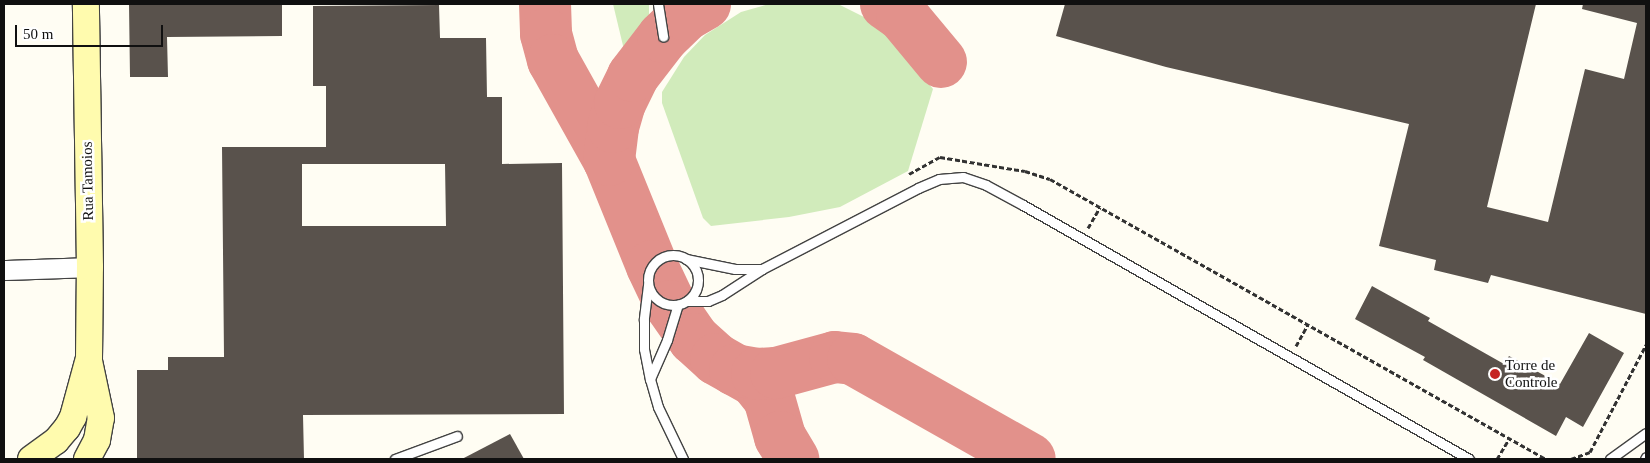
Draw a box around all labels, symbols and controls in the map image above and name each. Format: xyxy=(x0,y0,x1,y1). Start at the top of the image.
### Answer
scale bar xyxy=(18,15,165,47)
text: 50 m xyxy=(23,26,53,42)
street label: Rua Tamoios xyxy=(78,141,98,221)
place label: Torre de Controle xyxy=(1505,356,1557,391)
marker: Torre de Controle xyxy=(1489,368,1501,380)

